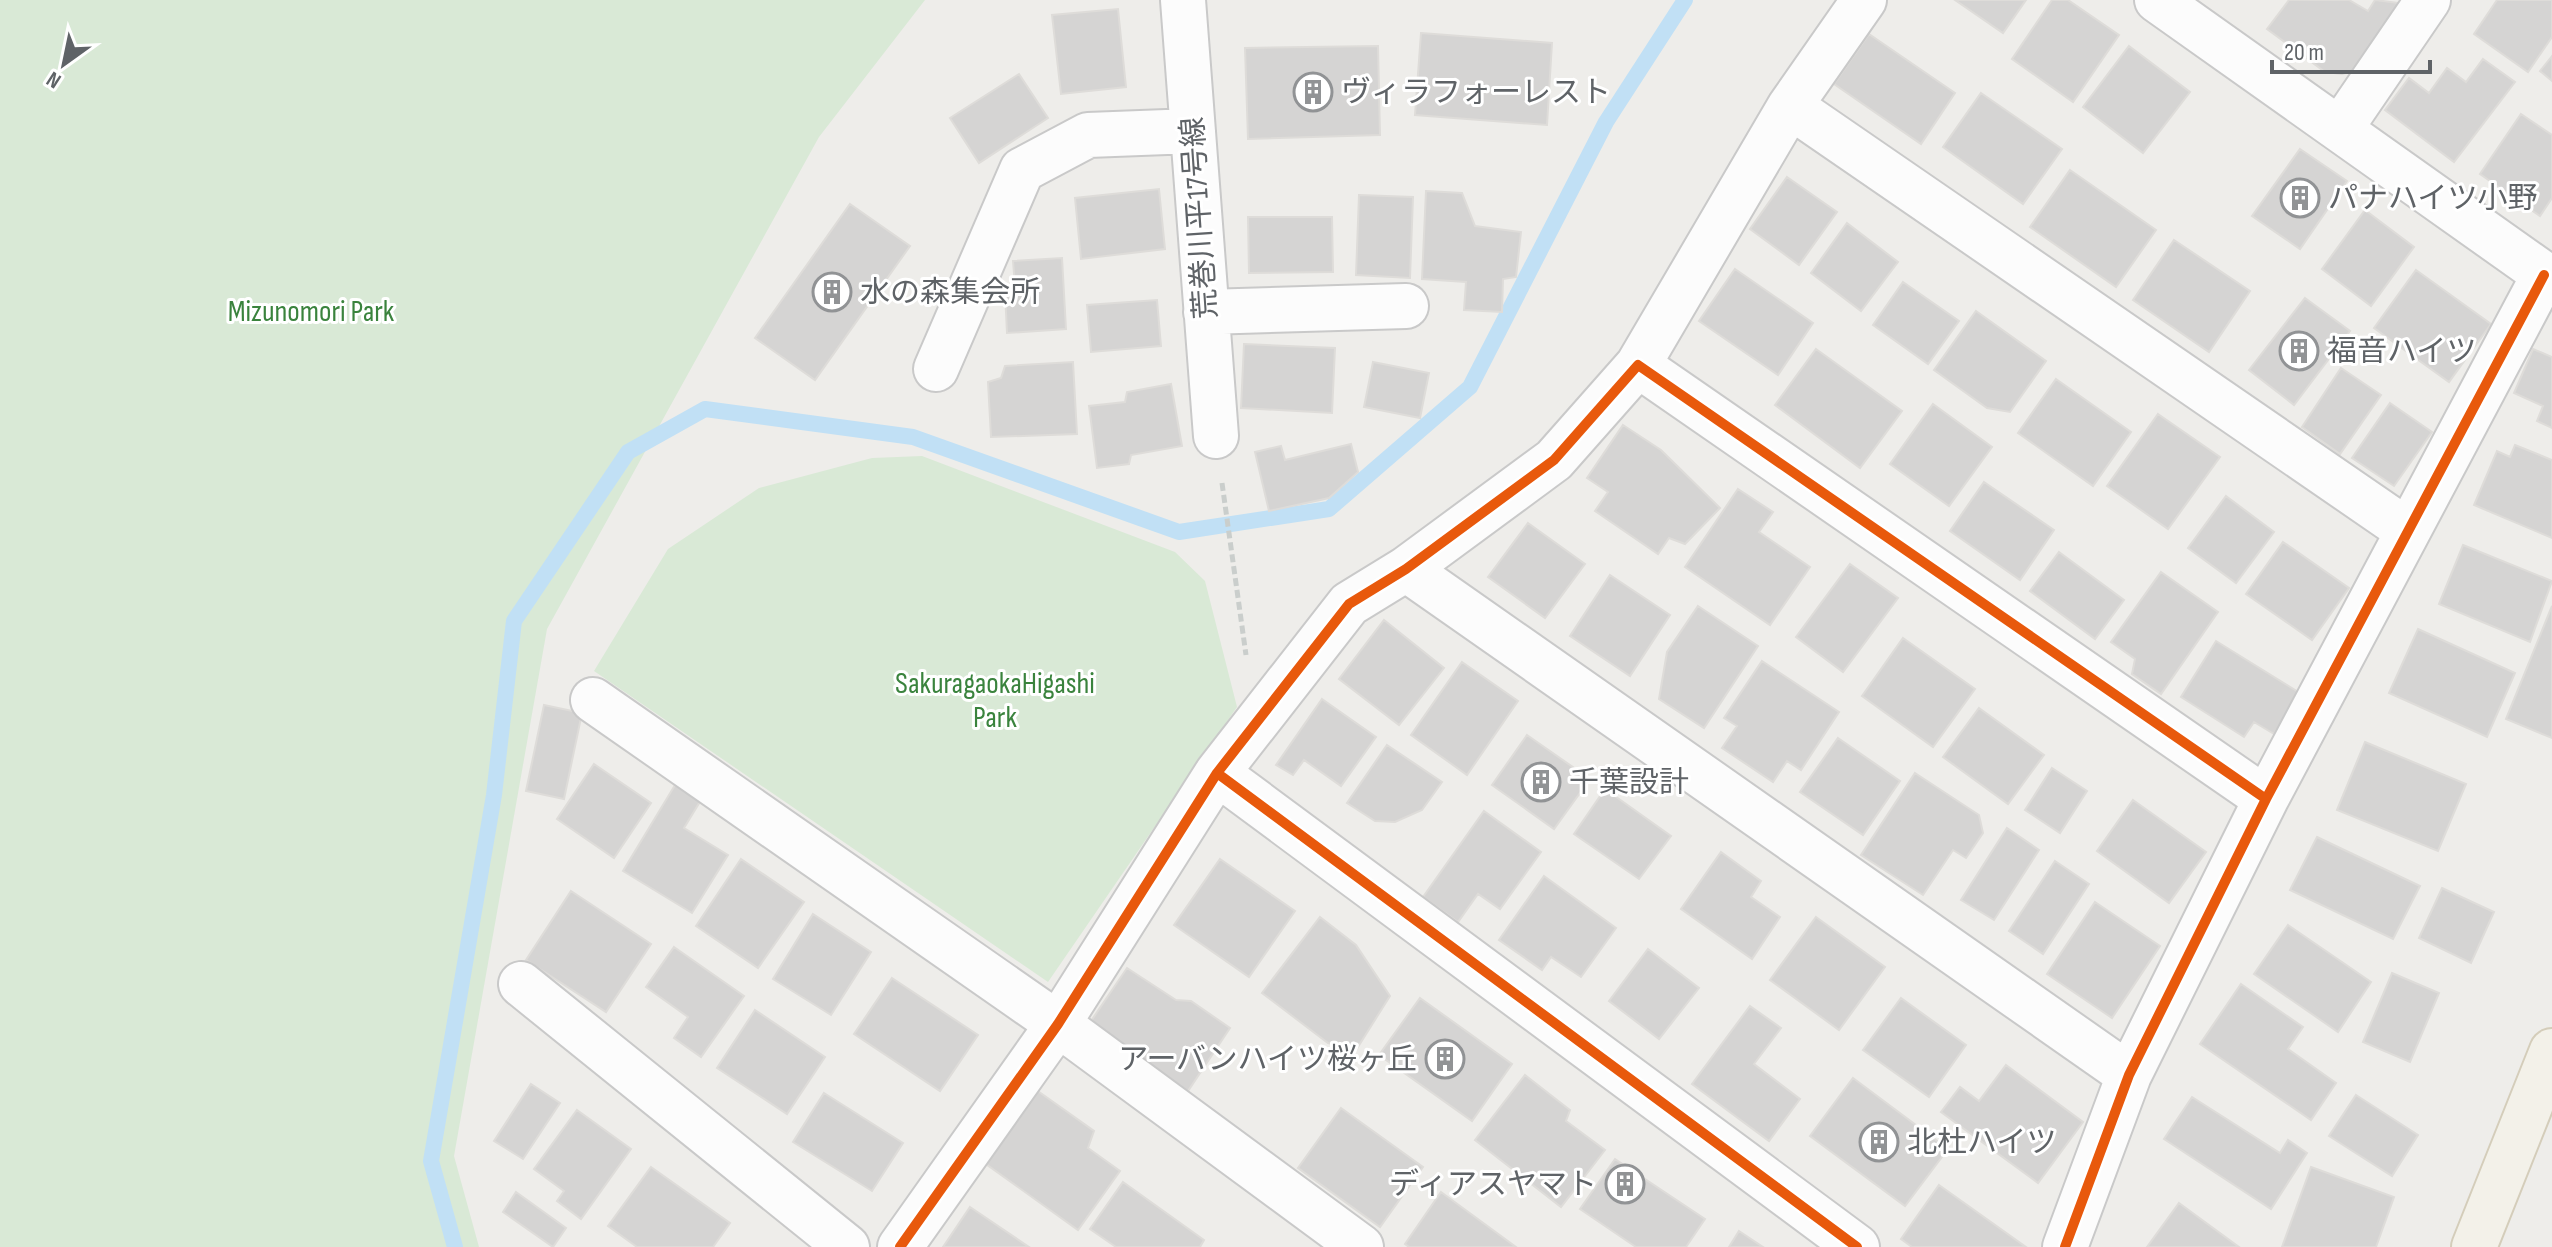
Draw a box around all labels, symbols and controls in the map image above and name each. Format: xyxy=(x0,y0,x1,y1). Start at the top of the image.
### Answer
north arrow xyxy=(24,24,104,104)
scale bar xyxy=(2272,24,2430,74)
text: 20 m xyxy=(2284,38,2324,67)
text: N xyxy=(42,65,66,94)
building icon: ヴィラフォーレスト xyxy=(1292,71,1334,113)
place label: ヴィラフォーレスト xyxy=(1341,75,1611,111)
street label: 荒巻川平17号線 xyxy=(1175,116,1225,320)
building icon: パナハイツ小野 xyxy=(2279,177,2321,219)
place label: パナハイツ小野 xyxy=(2328,181,2537,217)
building icon: 水の森集会所 xyxy=(811,271,853,313)
place label: 水の森集会所 xyxy=(860,275,1040,311)
park label: Mizunomori Park xyxy=(228,294,395,330)
building icon: 福音ハイツ xyxy=(2278,330,2320,372)
place label: 福音ハイツ xyxy=(2327,334,2476,370)
park label: SakuragaokaHigashi Park xyxy=(895,666,1095,736)
building icon: 千葉設計 xyxy=(1520,761,1562,803)
place label: 千葉設計 xyxy=(1569,765,1689,801)
building icon: アーバンハイツ桜ヶ丘 xyxy=(1424,1038,1466,1080)
place label: アーバンハイツ桜ヶ丘 xyxy=(1118,1042,1417,1078)
building icon: 北杜ハイツ xyxy=(1858,1121,1900,1163)
place label: 北杜ハイツ xyxy=(1907,1125,2056,1161)
building icon: ディアスヤマト xyxy=(1604,1163,1646,1205)
place label: ディアスヤマト xyxy=(1389,1167,1597,1203)

